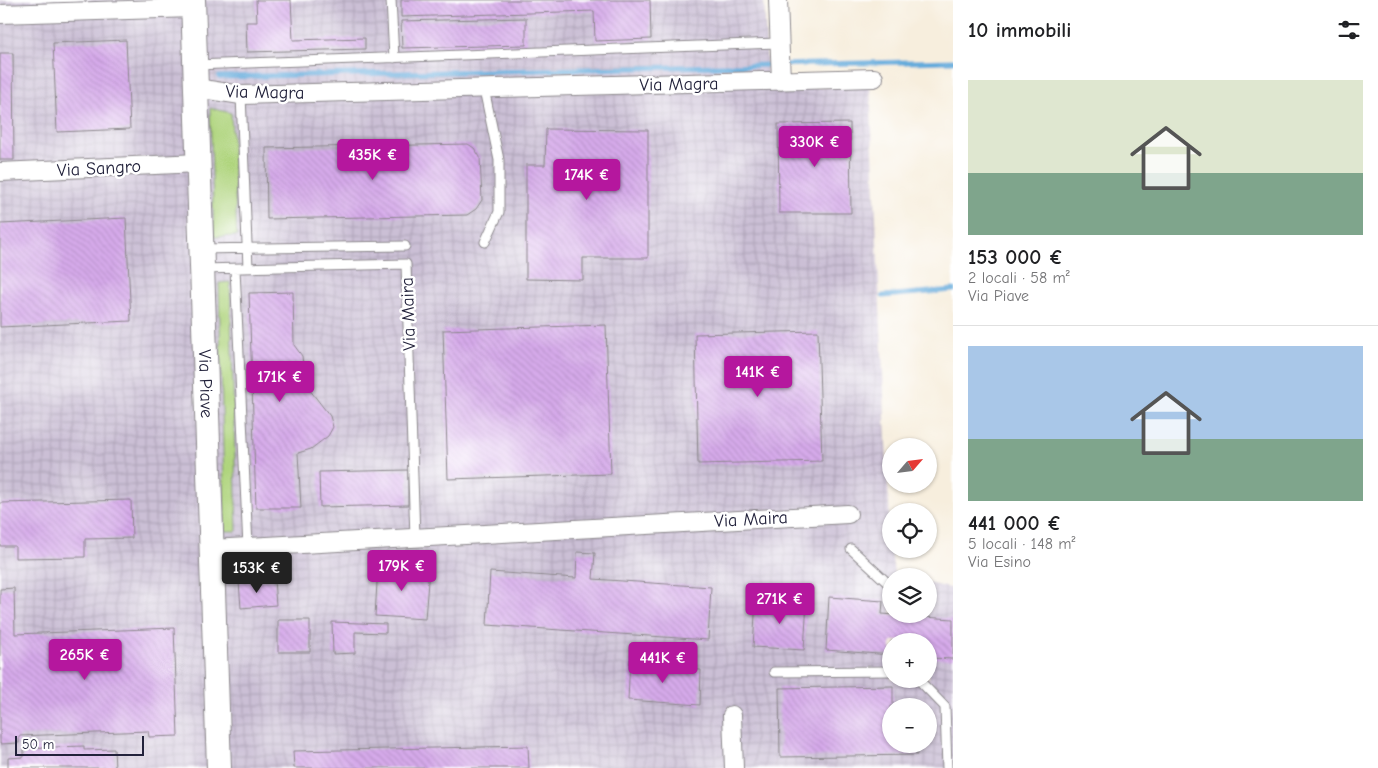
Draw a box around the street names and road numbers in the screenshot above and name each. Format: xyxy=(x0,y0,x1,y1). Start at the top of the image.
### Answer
street label: Via Magra xyxy=(639,73,719,96)
street label: Via Magra xyxy=(225,81,305,104)
street label: Via Sangro xyxy=(56,156,142,181)
street label: Via Maira xyxy=(397,277,420,351)
street label: Via Piave xyxy=(194,349,217,419)
street label: Via Maira xyxy=(714,507,788,532)

